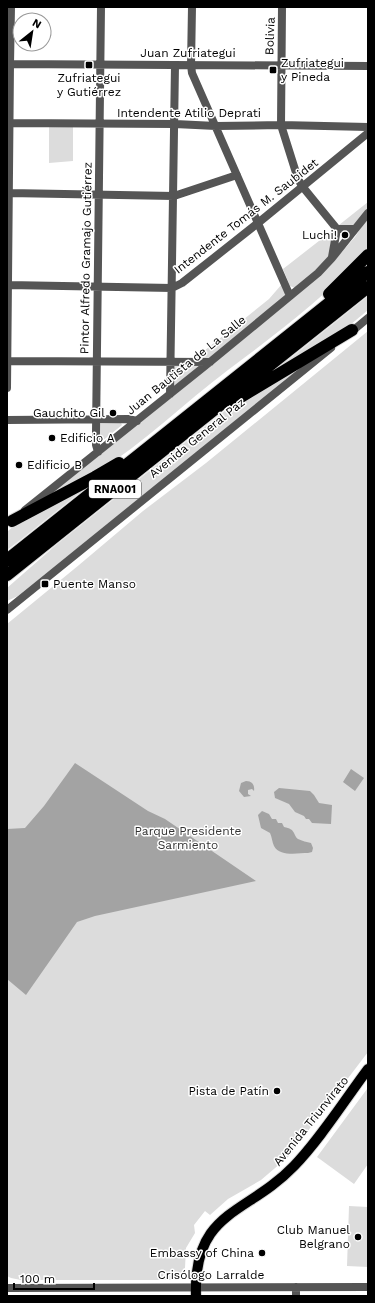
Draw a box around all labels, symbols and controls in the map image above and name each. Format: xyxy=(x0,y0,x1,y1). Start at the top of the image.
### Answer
north arrow xyxy=(12,12,52,52)
text: N xyxy=(30,16,44,31)
street label: Bolivia xyxy=(262,16,278,55)
street label: Juan Zufriategui xyxy=(140,46,236,60)
place label: Zufriategui y Pineda xyxy=(281,56,344,84)
marker: Zufriategui y Gutiérrez xyxy=(84,60,94,70)
marker: Zufriategui y Pineda xyxy=(268,65,278,75)
place label: Zufriategui y Gutiérrez xyxy=(57,71,121,99)
street label: Intendente Atilio Deprati xyxy=(117,106,261,120)
street label: Intendente Tomás M. Saubidet xyxy=(171,155,321,277)
street label: Pintor Alfredo Gramajo Gutiérrez xyxy=(77,162,95,354)
place label: Luchi! xyxy=(302,228,337,242)
marker: Luchi! xyxy=(340,230,350,240)
street label: Juan Bautista de La Salle xyxy=(123,312,249,418)
street label: Avenida General Paz xyxy=(146,395,248,481)
place label: Gauchito Gil xyxy=(33,406,105,420)
marker: Gauchito Gil xyxy=(108,408,118,418)
place label: Edificio A xyxy=(60,431,115,445)
marker: Edificio A xyxy=(47,433,57,443)
place label: Edificio B xyxy=(27,458,82,472)
marker: Edificio B xyxy=(14,460,24,470)
road number: RNA001 xyxy=(89,480,141,498)
place label: Puente Manso xyxy=(53,577,136,591)
marker: Puente Manso xyxy=(40,579,50,589)
park label: Parque Presidente Sarmiento xyxy=(135,824,242,852)
street label: Avenida Triunvirato xyxy=(271,1073,351,1169)
place label: Pista de Patín xyxy=(188,1084,269,1098)
marker: Pista de Patín xyxy=(272,1086,282,1096)
place label: Club Manuel Belgrano xyxy=(277,1223,350,1251)
marker: Club Manuel Belgrano xyxy=(353,1232,363,1242)
place label: Embassy of China xyxy=(150,1246,254,1260)
marker: Embassy of China xyxy=(257,1248,267,1258)
scale bar xyxy=(14,1265,94,1291)
street label: Crisólogo Larralde xyxy=(158,1268,265,1282)
text: 100 m xyxy=(20,1272,55,1286)

